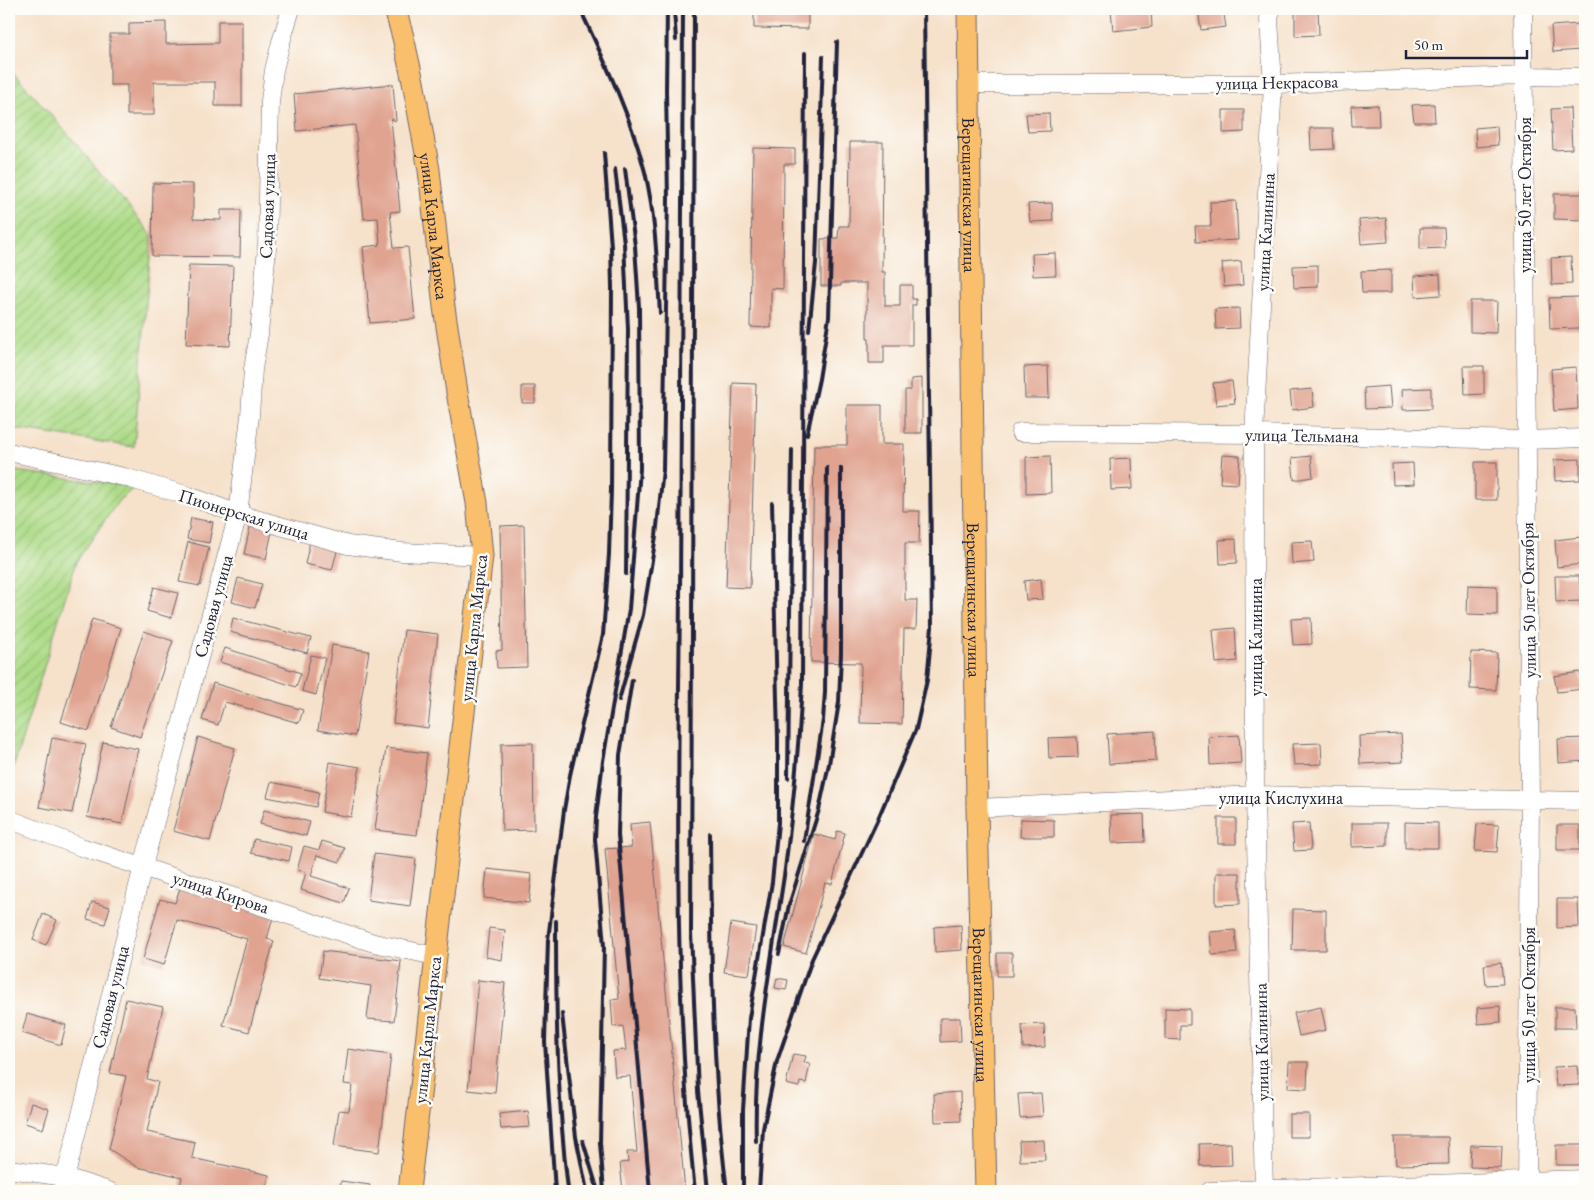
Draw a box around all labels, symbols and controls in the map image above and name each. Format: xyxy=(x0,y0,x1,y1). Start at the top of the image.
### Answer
scale bar xyxy=(1406,28,1528,60)
text: 50 m xyxy=(1414,35,1443,54)
street label: улица Некрасова xyxy=(1215,69,1339,95)
street label: Верещагинская улица xyxy=(958,117,982,274)
street label: улица 50 лет Октября xyxy=(1513,117,1536,273)
street label: улица Карла Маркса xyxy=(415,151,455,302)
street label: Садовая улица xyxy=(254,152,280,259)
street label: улица Калинина xyxy=(1250,172,1280,292)
street label: улица Тельмана xyxy=(1245,423,1360,448)
street label: Пионерская улица xyxy=(176,483,313,545)
street label: Верещагинская улица xyxy=(962,522,987,679)
street label: улица 50 лет Октября xyxy=(1515,522,1541,678)
street label: Садовая улица xyxy=(188,551,238,660)
street label: улица Карла Маркса xyxy=(454,552,492,703)
street label: улица Калинина xyxy=(1244,577,1267,696)
street label: улица Кислухина xyxy=(1219,786,1344,809)
street label: улица Кирова xyxy=(170,866,273,919)
street label: Верещагинская улица xyxy=(968,927,995,1084)
street label: улица 50 лет Октября xyxy=(1517,927,1540,1083)
street label: Садовая улица xyxy=(86,942,134,1051)
street label: улица Карла Маркса xyxy=(408,954,446,1105)
street label: улица Калинина xyxy=(1248,982,1274,1101)

